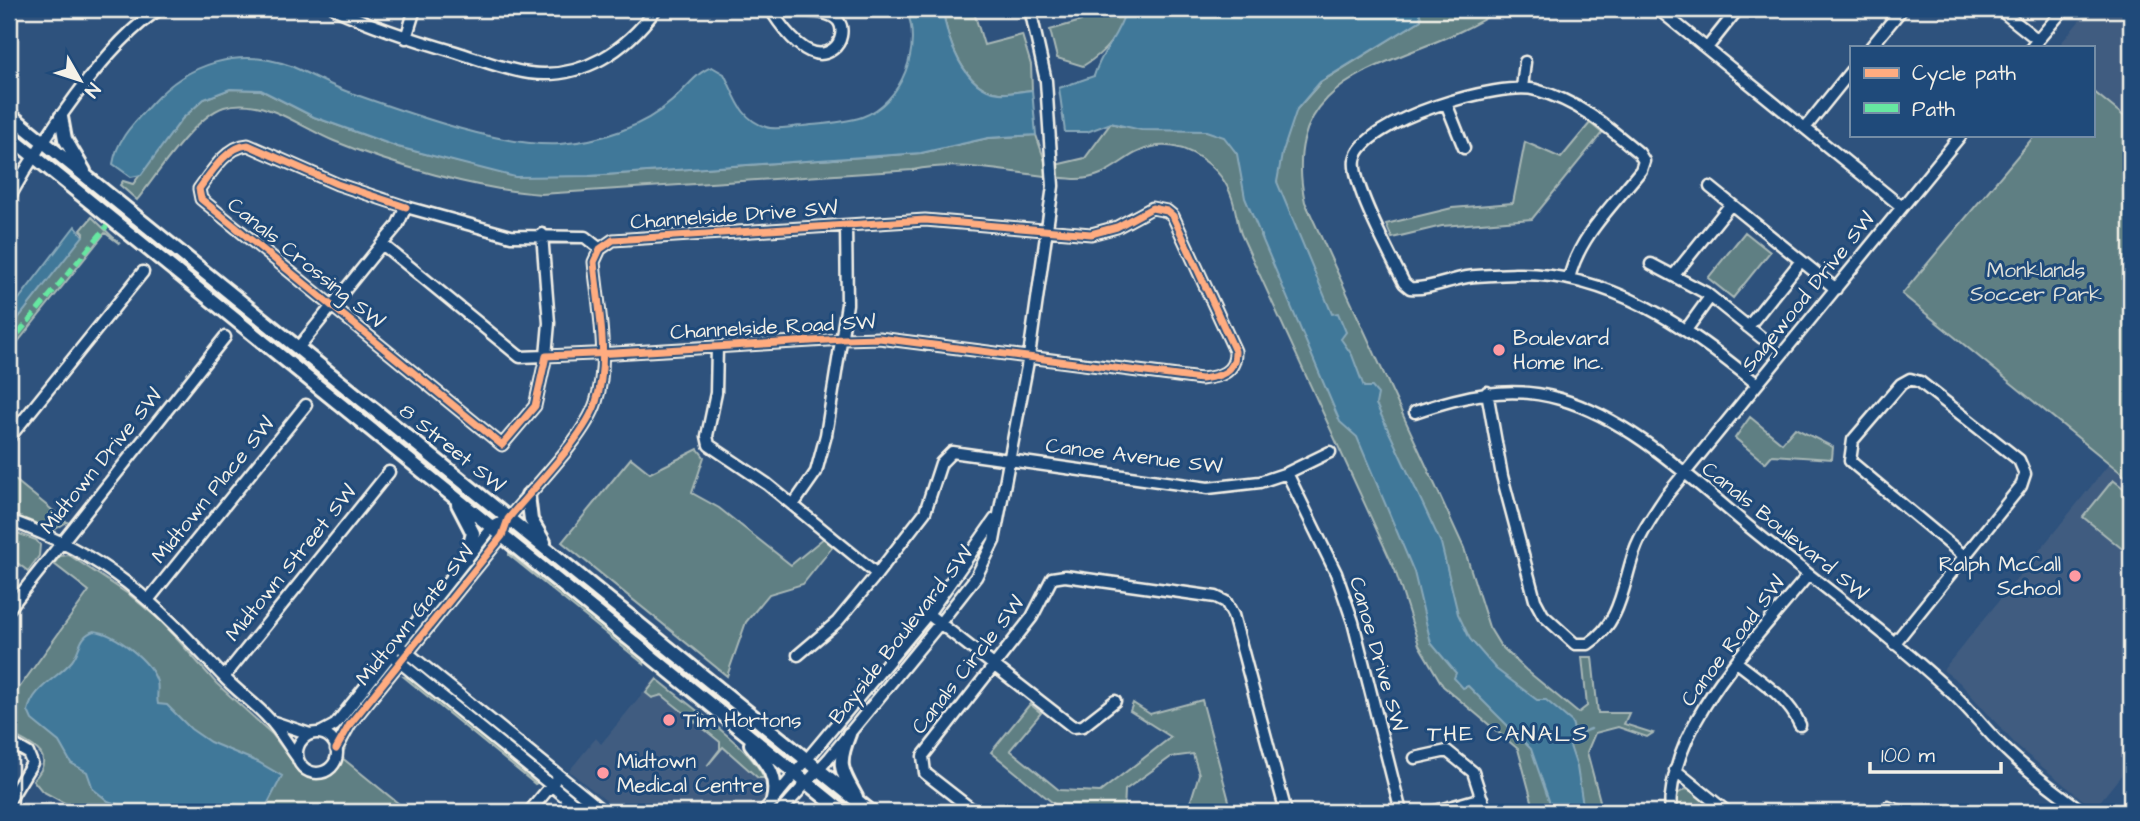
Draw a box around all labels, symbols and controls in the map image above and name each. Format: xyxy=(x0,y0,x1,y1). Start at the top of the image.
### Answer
north arrow xyxy=(46,46,116,116)
legend xyxy=(1850,46,2094,136)
text: Cycle path xyxy=(1912,59,2017,90)
text: N xyxy=(78,77,106,103)
text: Path xyxy=(1912,95,1956,124)
street label: Canals Crossing SW xyxy=(220,191,391,337)
street label: Channelside Drive SW xyxy=(629,193,839,237)
street label: Sagewood Drive SW xyxy=(1734,206,1883,379)
park label: Monklands Soccer Park xyxy=(1970,256,2102,309)
street label: Channelside Road SW xyxy=(669,307,877,347)
place label: Boulevard Home Inc. xyxy=(1513,324,1609,377)
marker: Boulevard Home Inc. xyxy=(1491,342,1507,358)
street label: Midtown Drive SW xyxy=(33,382,169,540)
street label: 8 Street SW xyxy=(393,396,511,500)
street label: Midtown Place SW xyxy=(145,410,281,570)
street label: Canoe Avenue SW xyxy=(1044,431,1224,481)
street label: Canals Boulevard SW xyxy=(1696,455,1875,607)
street label: Midtown Street SW xyxy=(219,478,363,647)
street label: Midtown Gate SW xyxy=(349,538,481,692)
street label: Bayside Boulevard SW xyxy=(822,540,982,731)
place label: Ralph McCall School xyxy=(1939,550,2061,603)
marker: Ralph McCall School xyxy=(2067,568,2083,584)
street label: Canoe Road SW xyxy=(1674,569,1792,713)
street label: Canoe Drive SW xyxy=(1342,573,1414,735)
street label: Canals Circle SW xyxy=(905,590,1031,740)
place label: Tim Hortons xyxy=(683,706,801,735)
marker: Tim Hortons xyxy=(661,712,677,728)
district label: THE CANALS xyxy=(1427,718,1589,750)
scale bar xyxy=(1870,730,2002,774)
text: 100 m xyxy=(1881,741,1936,770)
place label: Midtown Medical Centre xyxy=(617,747,764,800)
marker: Midtown Medical Centre xyxy=(595,765,611,781)

